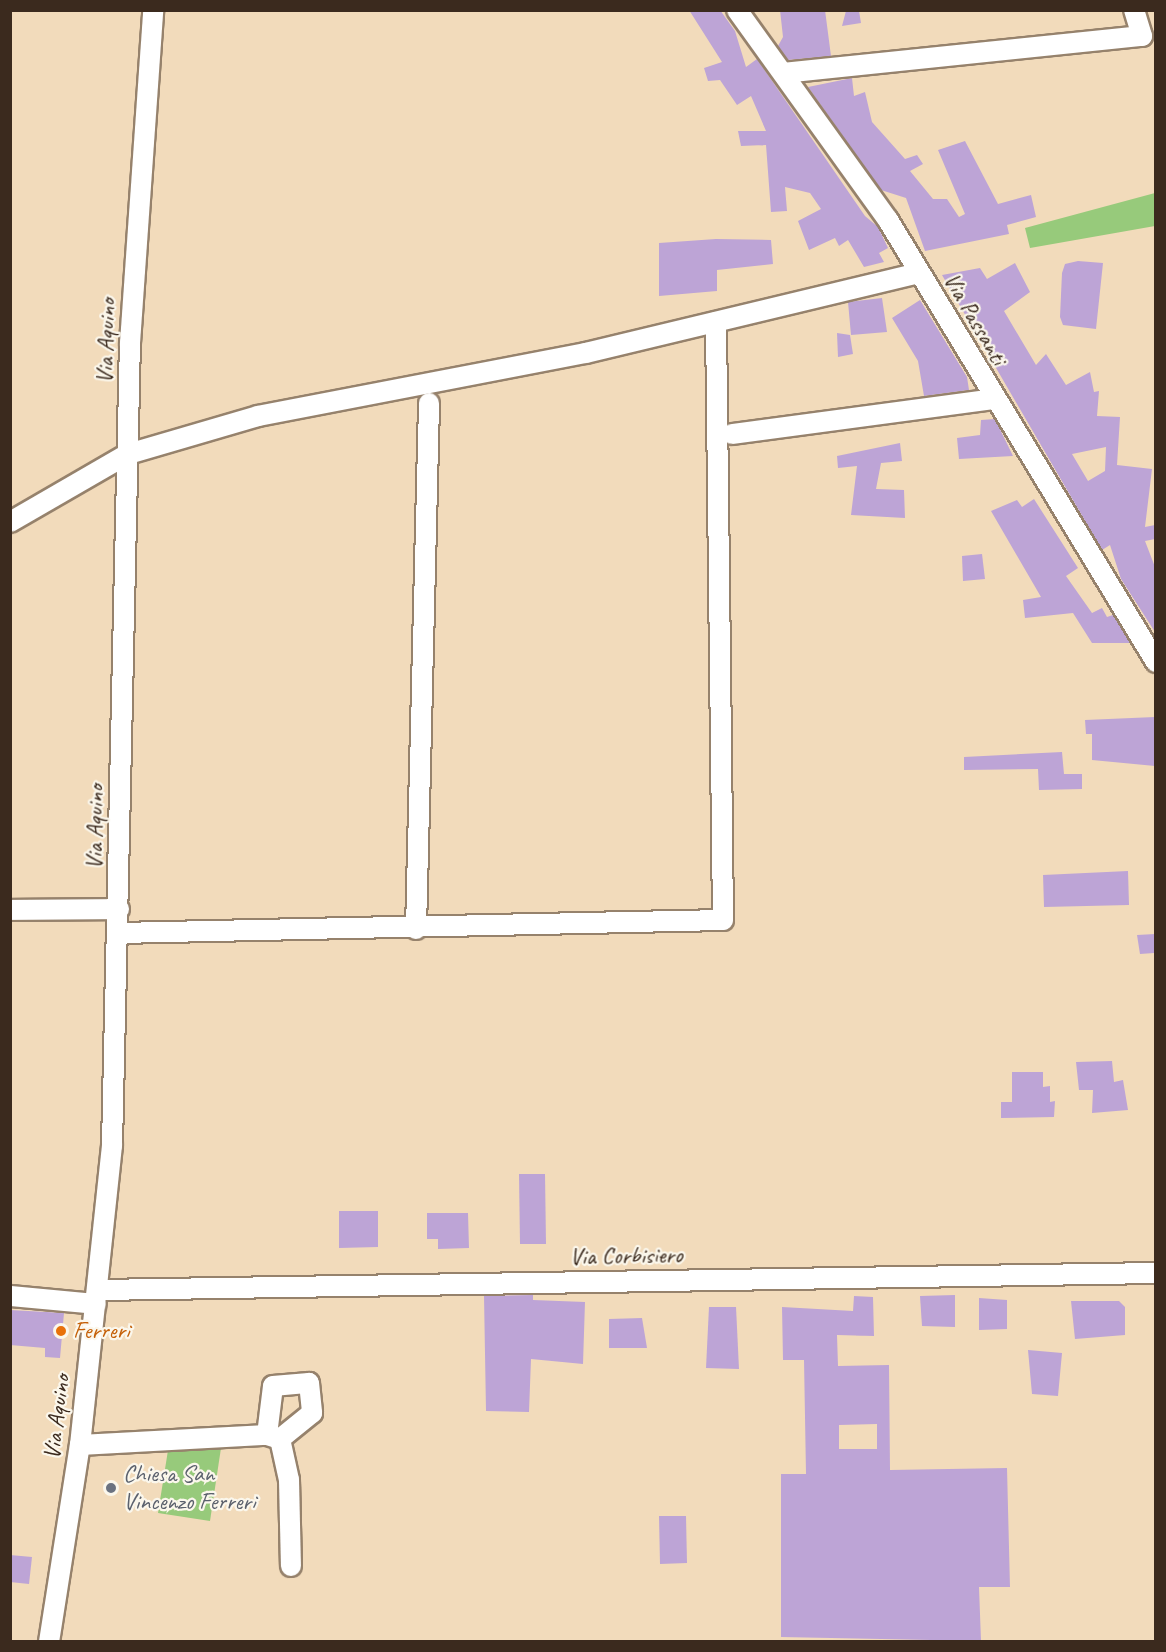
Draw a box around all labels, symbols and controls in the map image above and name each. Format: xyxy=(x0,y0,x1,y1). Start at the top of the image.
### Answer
street label: Via Passanti xyxy=(937,268,1013,370)
street label: Via Aquino xyxy=(90,298,122,384)
street label: Via Aquino xyxy=(80,784,110,870)
street label: Via Corbisiero xyxy=(569,1241,683,1271)
place label: Ferreri xyxy=(73,1317,130,1345)
marker: Ferreri xyxy=(54,1324,68,1338)
street label: Via Aquino xyxy=(38,1373,76,1461)
place label: Chiesa San Vincenzo Ferreri xyxy=(123,1460,255,1516)
marker: Chiesa San Vincenzo Ferreri xyxy=(104,1481,118,1495)

